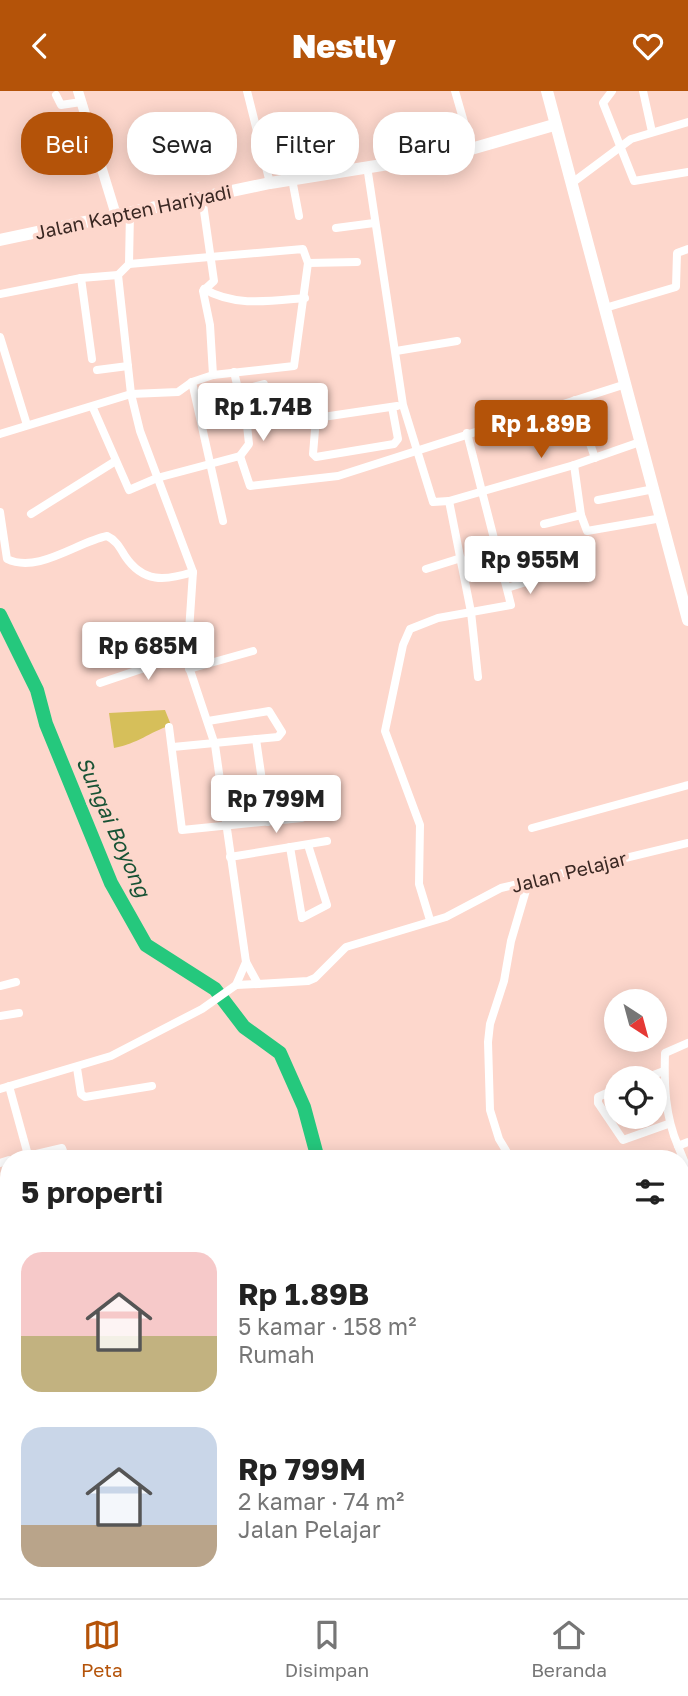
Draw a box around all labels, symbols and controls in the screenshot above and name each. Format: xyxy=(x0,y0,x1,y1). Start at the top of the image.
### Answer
icon: back xyxy=(21,27,59,65)
text: Nestly xyxy=(292,27,396,65)
icon: heart xyxy=(629,27,667,65)
chip: Beli xyxy=(21,112,113,175)
chip: Sewa xyxy=(127,112,237,175)
chip: Filter xyxy=(251,112,359,175)
chip: Baru xyxy=(373,112,475,175)
street label: Jalan Kapten Hariyadi xyxy=(33,179,233,244)
pin: Rp 1.74B xyxy=(191,383,335,443)
text: Rp 1.74B xyxy=(214,392,312,420)
pin: Rp 1.89B xyxy=(469,401,613,460)
text: Rp 1.89B xyxy=(491,409,591,437)
pin: Rp 955M xyxy=(465,537,595,596)
text: Rp 955M xyxy=(480,545,580,573)
pin: Rp 685M xyxy=(83,623,213,682)
text: Rp 685M xyxy=(98,631,198,659)
water label: Sungai Boyong xyxy=(71,752,157,903)
pin: Rp 799M xyxy=(211,775,341,835)
text: Rp 799M xyxy=(227,784,325,812)
street label: Jalan Pelajar xyxy=(509,846,629,897)
north arrow xyxy=(604,989,667,1052)
map controls xyxy=(604,989,667,1129)
button: locate xyxy=(604,1066,667,1129)
icon: filters xyxy=(631,1173,669,1211)
text: 5 properti xyxy=(21,1174,163,1210)
text: Rp 1.89B xyxy=(238,1276,369,1312)
icon: home xyxy=(77,1280,161,1364)
text: 5 kamar · 158 m² xyxy=(238,1312,416,1340)
text: Rumah xyxy=(238,1340,315,1368)
text: Rp 799M xyxy=(238,1451,366,1487)
icon: home xyxy=(77,1455,161,1539)
text: 2 kamar · 74 m² xyxy=(238,1487,404,1515)
text: Jalan Pelajar xyxy=(238,1515,381,1543)
tab: Peta xyxy=(81,1616,123,1681)
tab: Disimpan xyxy=(285,1616,369,1681)
tab: Beranda xyxy=(531,1616,607,1681)

